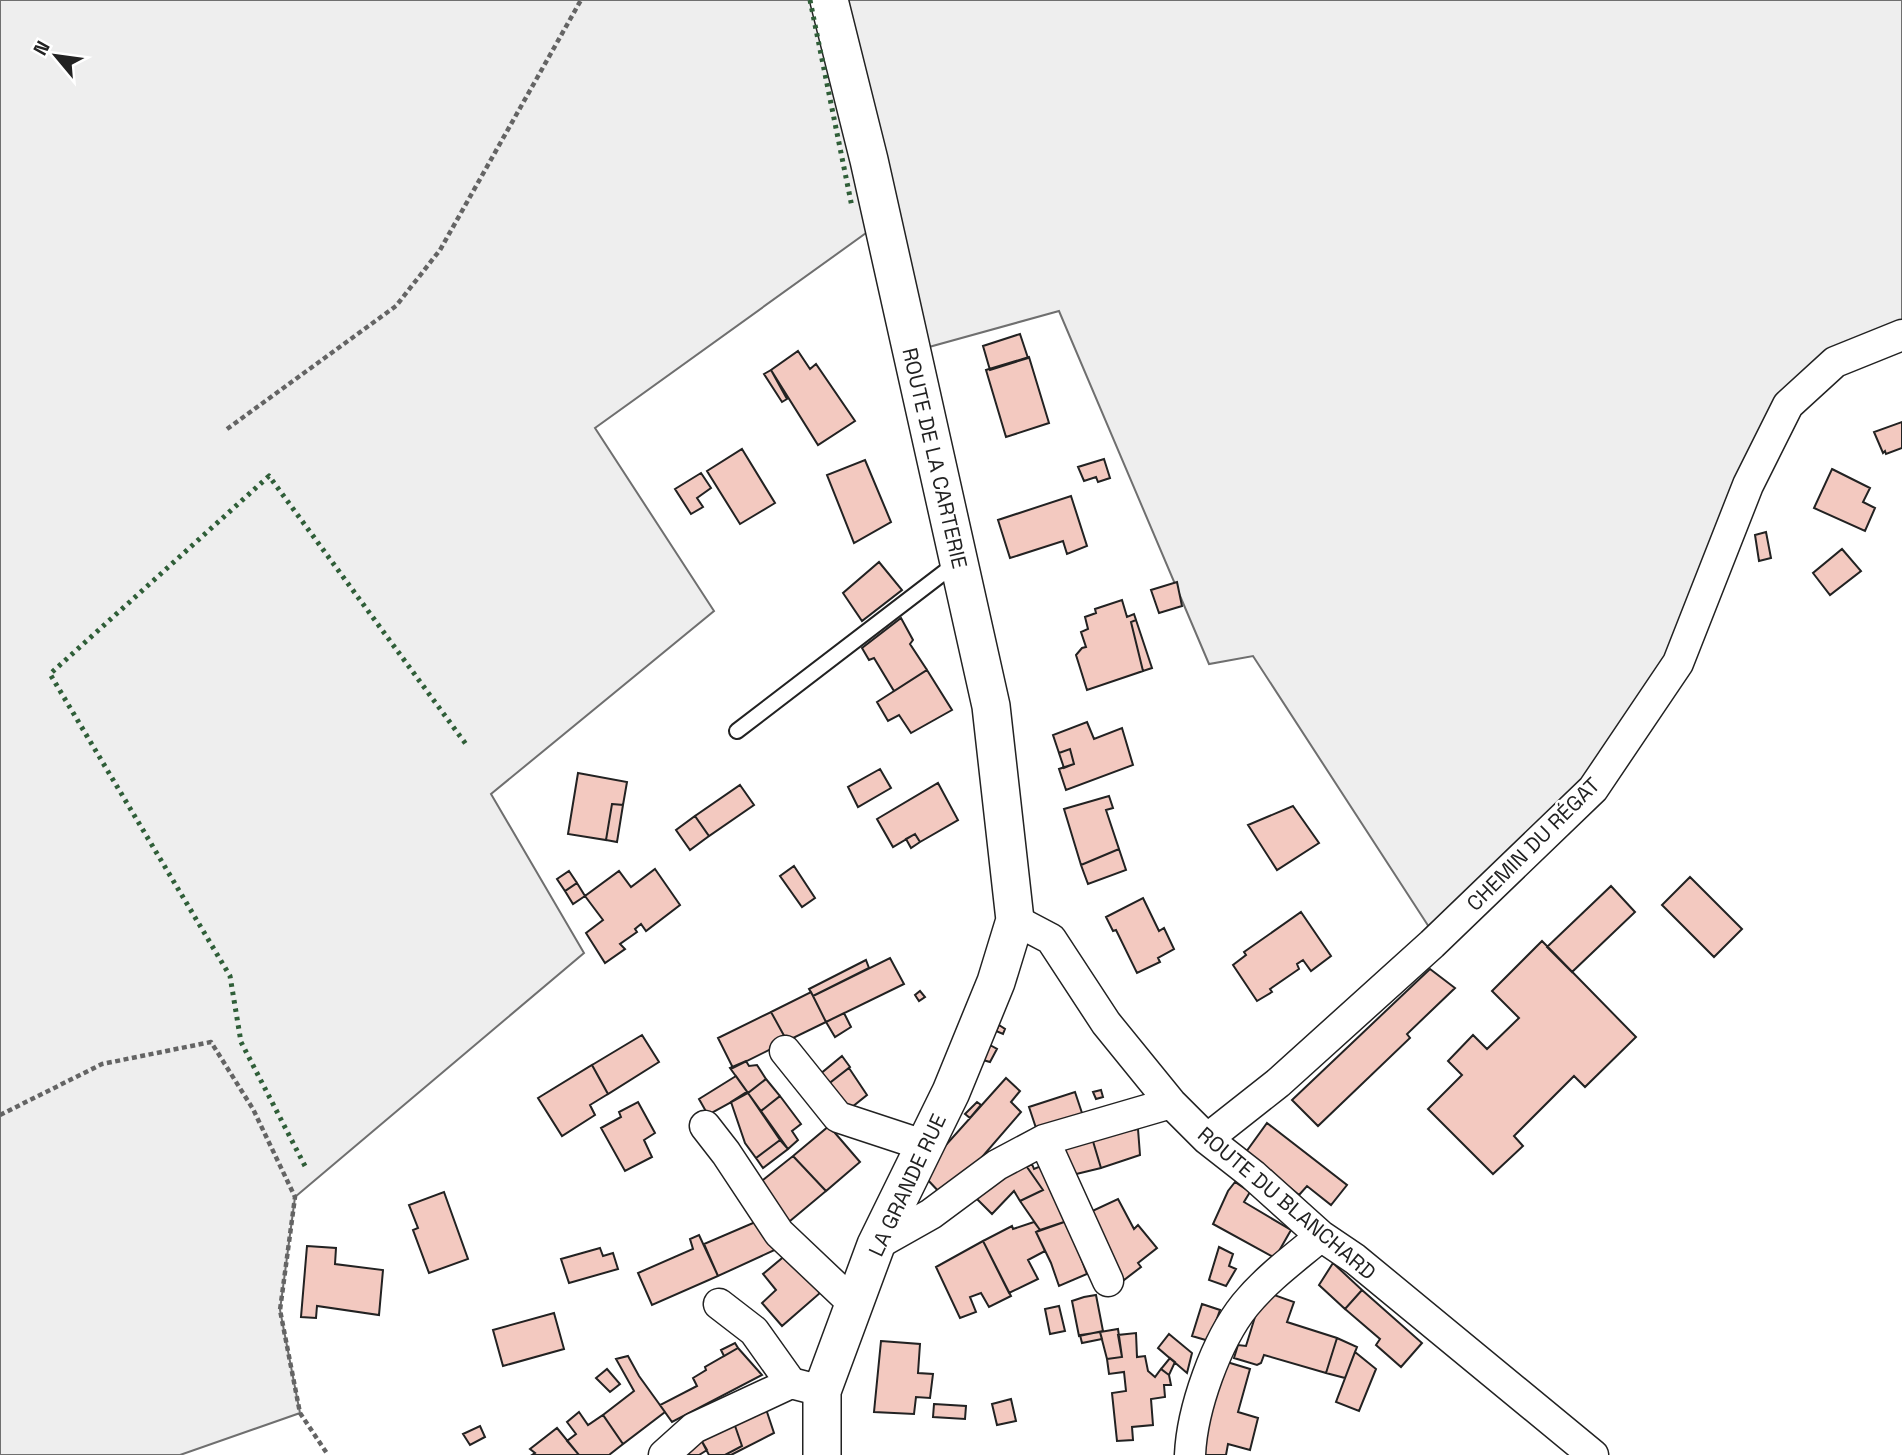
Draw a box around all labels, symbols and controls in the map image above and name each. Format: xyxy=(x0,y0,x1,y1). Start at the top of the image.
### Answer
north arrow xyxy=(21,21,91,91)
text: N xyxy=(28,36,56,60)
street label: ROUTE DE LA CARTERIE xyxy=(896,345,974,571)
street label: CHEMIN DU RÉGAT xyxy=(1461,772,1605,916)
street label: LA GRANDE RUE xyxy=(862,1109,952,1261)
street label: ROUTE DU BLANCHARD xyxy=(1192,1121,1382,1285)

